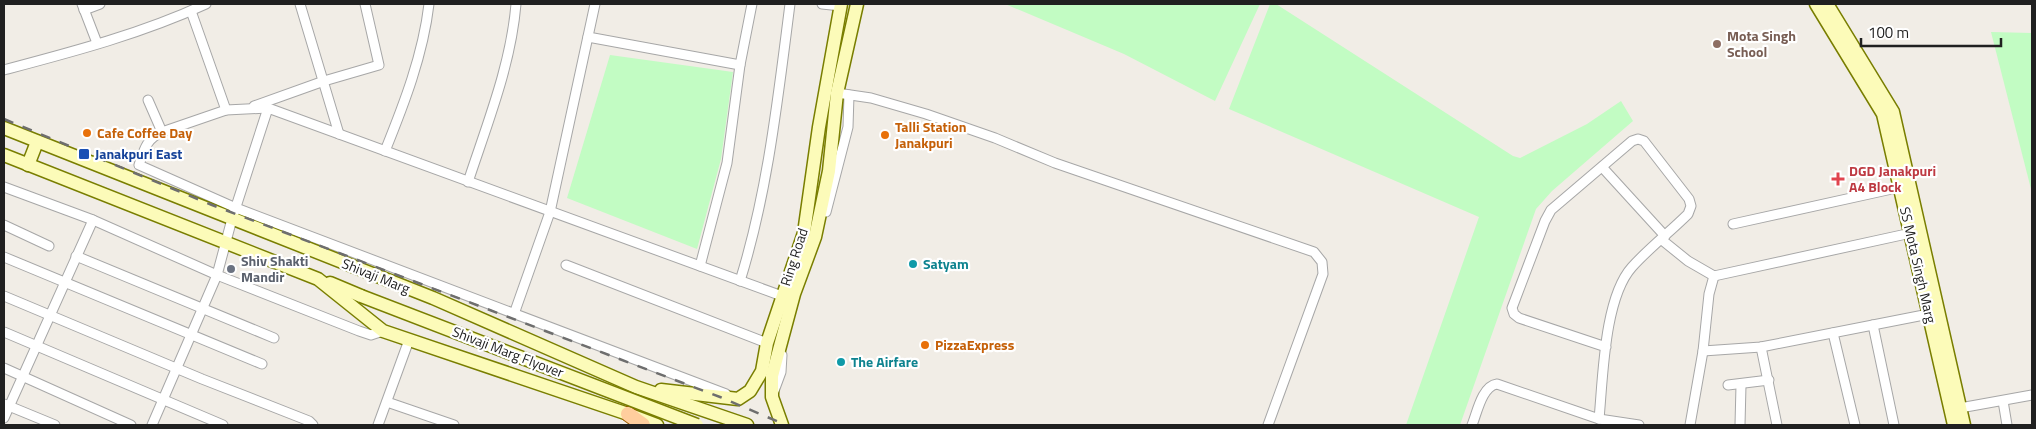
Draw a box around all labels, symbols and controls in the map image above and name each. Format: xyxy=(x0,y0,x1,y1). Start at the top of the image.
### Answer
scale bar xyxy=(1861,15,2001,47)
text: 100 m xyxy=(1868,21,1909,44)
place label: Mota Singh School xyxy=(1727,25,1796,62)
marker: Mota Singh School xyxy=(1711,38,1723,50)
place label: Talli Station Janakpuri xyxy=(895,116,966,153)
place label: Cafe Coffee Day xyxy=(97,122,192,143)
marker: Cafe Coffee Day xyxy=(81,127,93,139)
marker: Talli Station Janakpuri xyxy=(879,129,891,141)
place label: Janakpuri East xyxy=(95,143,182,164)
marker: Janakpuri East xyxy=(77,147,91,161)
place label: DGD Janakpuri A4 Block xyxy=(1849,160,1936,197)
marker: DGD Janakpuri A4 Block xyxy=(1831,172,1845,186)
street label: SS Mota Singh Marg xyxy=(1895,205,1942,325)
street label: Ring Road xyxy=(774,225,813,289)
place label: Shiv Shakti Mandir xyxy=(241,250,308,287)
street label: Shivaji Marg xyxy=(339,252,413,299)
place label: Satyam xyxy=(923,253,969,274)
marker: Satyam xyxy=(907,258,919,270)
marker: Shiv Shakti Mandir xyxy=(225,263,237,275)
street label: Shivaji Marg Flyover xyxy=(449,321,567,383)
place label: PizzaExpress xyxy=(935,334,1015,355)
marker: PizzaExpress xyxy=(919,339,931,351)
place label: The Airfare xyxy=(851,351,918,372)
marker: The Airfare xyxy=(835,356,847,368)

